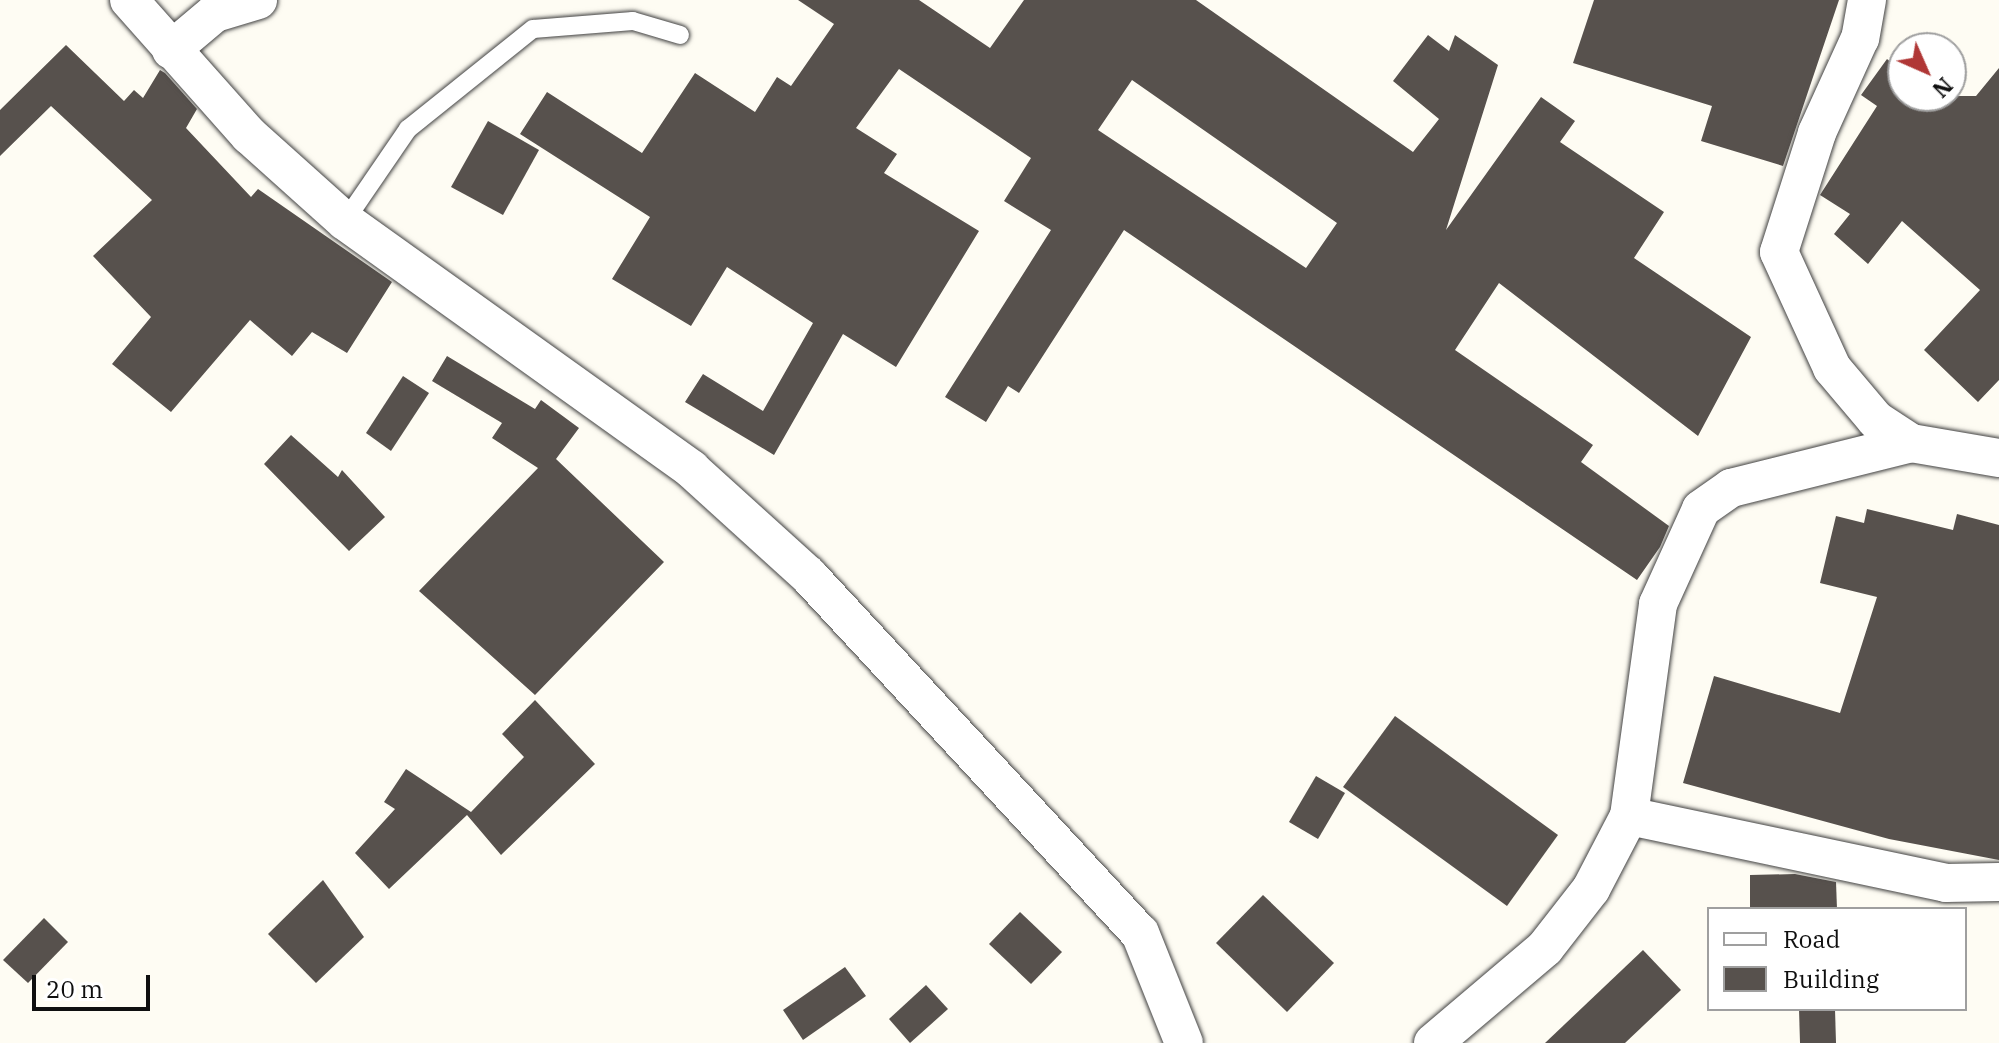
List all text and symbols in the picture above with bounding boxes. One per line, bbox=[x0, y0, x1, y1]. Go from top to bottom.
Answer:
north arrow bbox=[1887, 32, 1967, 112]
text: N bbox=[1927, 72, 1959, 104]
legend bbox=[1707, 907, 1967, 1011]
text: Road bbox=[1783, 923, 1840, 955]
scale bar bbox=[36, 959, 154, 1009]
text: Building bbox=[1783, 963, 1879, 995]
text: 20 m bbox=[46, 973, 103, 1005]

